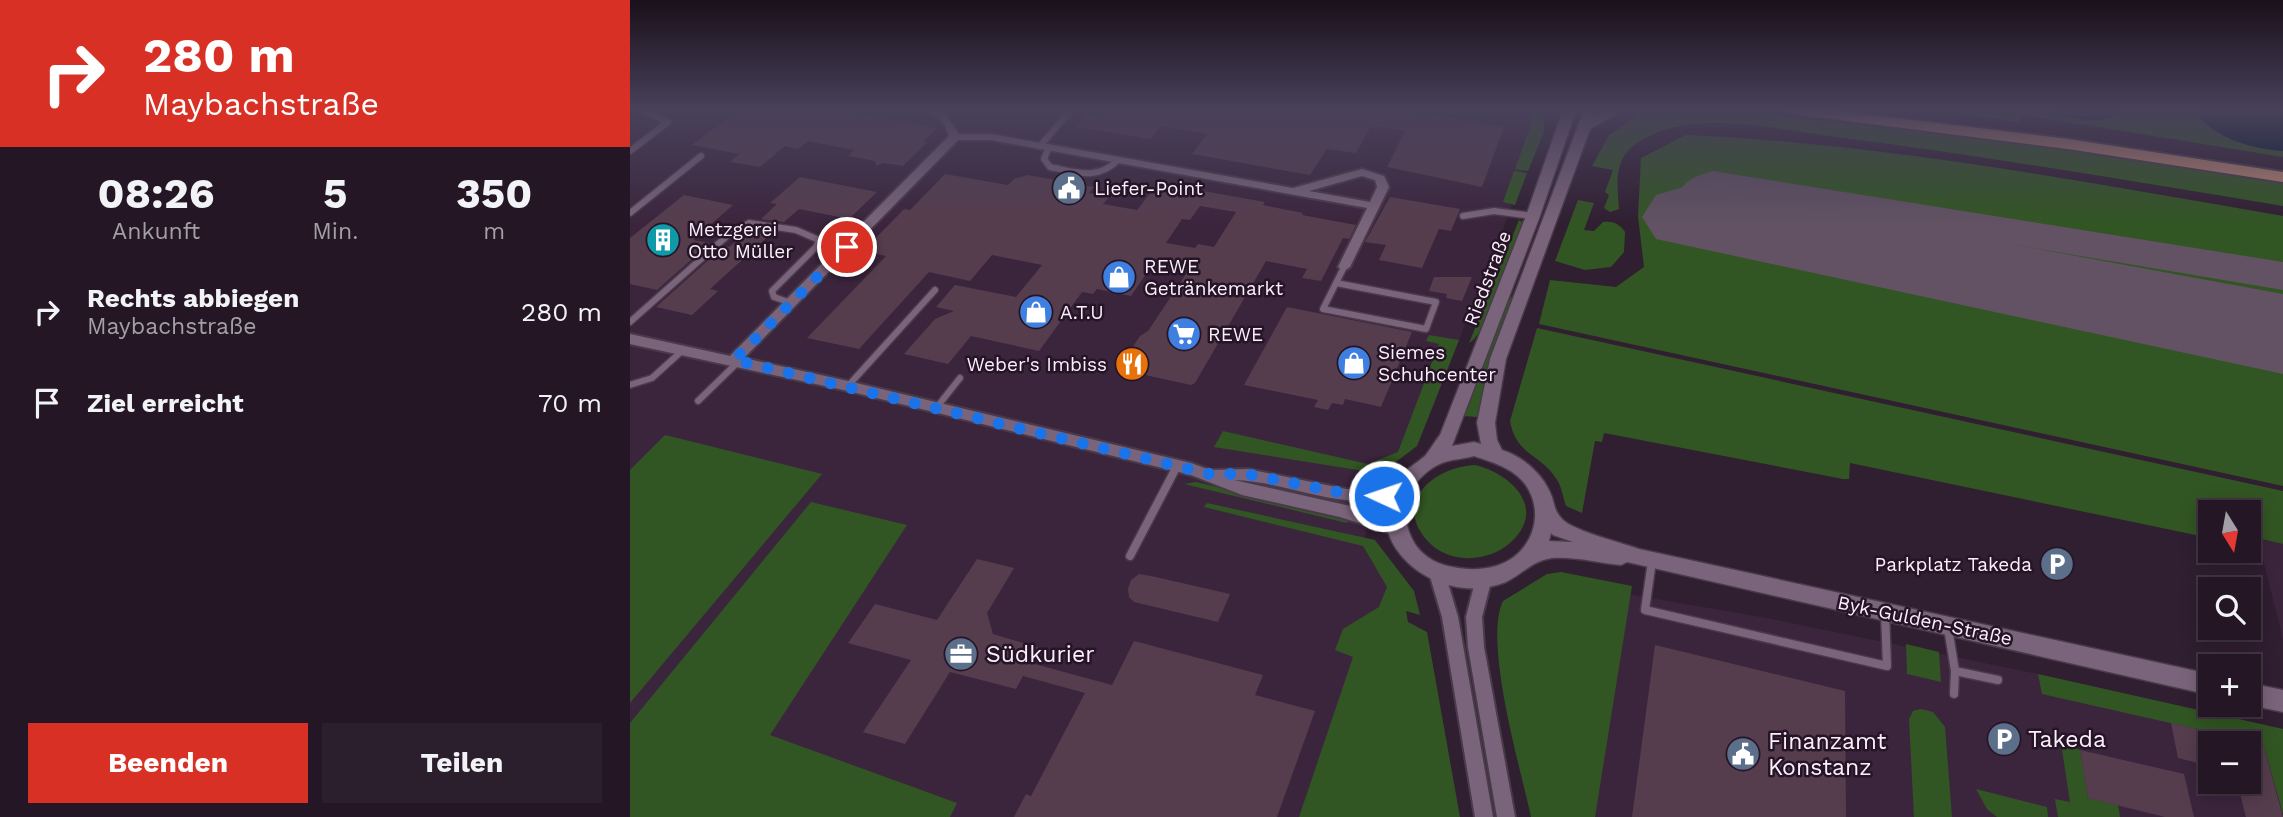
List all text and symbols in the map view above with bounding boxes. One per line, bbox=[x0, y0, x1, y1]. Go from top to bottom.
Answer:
text: 280 m bbox=[143, 26, 295, 84]
icon: right bbox=[28, 28, 119, 119]
text: Maybachstraße bbox=[143, 85, 379, 123]
text: 08:26 bbox=[98, 169, 215, 218]
text: 5 bbox=[323, 169, 348, 218]
text: 350 bbox=[456, 169, 532, 218]
public building icon: Liefer-Point bbox=[1050, 169, 1088, 207]
place label: Liefer-Point bbox=[1094, 177, 1203, 200]
pin bbox=[817, 217, 877, 277]
text: Ankunft bbox=[112, 218, 200, 245]
text: Min. bbox=[312, 218, 358, 245]
text: m bbox=[483, 218, 505, 245]
place label: Metzgerei Otto Müller bbox=[688, 218, 793, 263]
building icon: Metzgerei Otto Müller bbox=[644, 221, 682, 259]
icon: arrive bbox=[828, 228, 866, 266]
street label: Riedstraße bbox=[1459, 228, 1516, 329]
place label: REWE Getränkemarkt bbox=[1144, 255, 1283, 300]
shop icon: REWE Getränkemarkt bbox=[1100, 258, 1138, 296]
text: Rechts abbiegen bbox=[87, 283, 299, 313]
icon: right bbox=[28, 293, 66, 331]
shop icon: A.T.U bbox=[1017, 293, 1055, 331]
text: 280 m bbox=[521, 297, 602, 327]
place label: A.T.U bbox=[1060, 301, 1104, 324]
text: Maybachstraße bbox=[87, 313, 257, 340]
supermarket icon: REWE bbox=[1165, 315, 1203, 353]
place label: REWE bbox=[1208, 323, 1263, 346]
place label: Siemes Schuhcenter bbox=[1378, 341, 1496, 386]
shop icon: Siemes Schuhcenter bbox=[1335, 344, 1373, 382]
restaurant icon: Weber's Imbiss bbox=[1113, 345, 1151, 383]
place label: Weber's Imbiss bbox=[966, 353, 1107, 376]
icon: arrive bbox=[28, 384, 66, 422]
text: Ziel erreicht bbox=[87, 388, 244, 418]
text: 70 m bbox=[538, 388, 602, 418]
position arrow bbox=[1347, 459, 1421, 533]
north arrow bbox=[2198, 500, 2261, 564]
map controls bbox=[2198, 500, 2261, 794]
parking icon: Parkplatz Takeda bbox=[2038, 545, 2076, 583]
place label: Parkplatz Takeda bbox=[1875, 553, 2032, 576]
button: search bbox=[2198, 577, 2261, 640]
street label: Byk-Gulden-Straße bbox=[1836, 591, 2014, 650]
office icon: Südkurier bbox=[942, 635, 980, 673]
place label: Südkurier bbox=[986, 641, 1095, 668]
button: + bbox=[2198, 654, 2261, 717]
parking icon: Takeda bbox=[1985, 720, 2023, 758]
button: Beenden bbox=[28, 723, 308, 803]
button: Teilen bbox=[322, 723, 602, 803]
place label: Takeda bbox=[2028, 726, 2106, 753]
place label: Finanzamt Konstanz bbox=[1768, 728, 1887, 781]
button: − bbox=[2198, 731, 2261, 794]
public building icon: Finanzamt Konstanz bbox=[1724, 735, 1762, 773]

